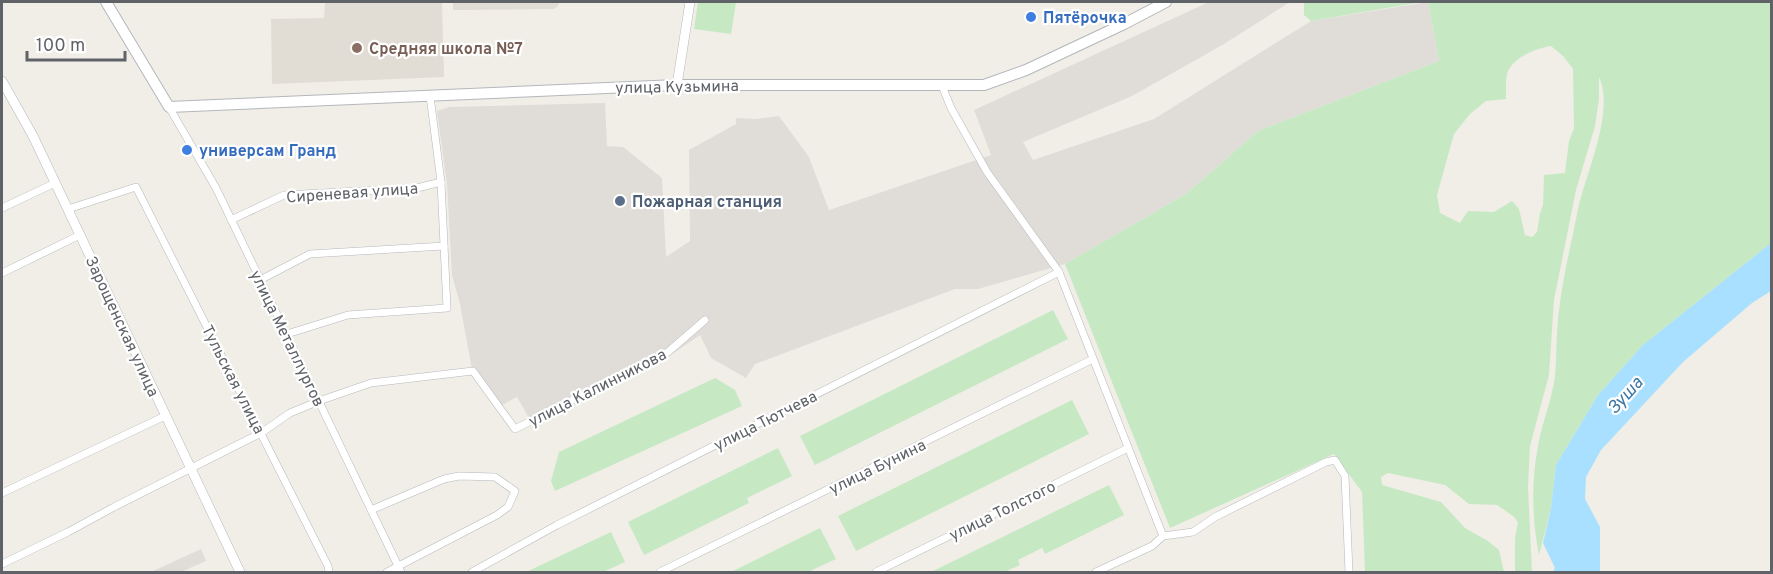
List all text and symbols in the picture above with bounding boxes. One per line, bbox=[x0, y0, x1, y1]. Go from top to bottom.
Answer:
place label: Пятёрочка bbox=[1043, 9, 1127, 29]
marker: Пятёрочка bbox=[1024, 10, 1038, 24]
scale bar bbox=[27, 24, 124, 62]
text: 100 m bbox=[36, 35, 85, 58]
place label: Средняя школа №7 bbox=[369, 40, 523, 60]
marker: Средняя школа №7 bbox=[350, 41, 364, 55]
street label: улица Кузьмина bbox=[615, 77, 739, 99]
place label: универсам Гранд bbox=[199, 142, 337, 162]
marker: универсам Гранд bbox=[180, 143, 194, 157]
street label: Сиреневая улица bbox=[286, 179, 419, 209]
place label: Пожарная станция bbox=[632, 193, 782, 213]
marker: Пожарная станция bbox=[613, 194, 627, 208]
street label: Зарощенская улица bbox=[80, 253, 163, 400]
street label: улица Металлургов bbox=[244, 267, 328, 411]
street label: Тульская улица bbox=[196, 322, 268, 438]
street label: улица Калинникова bbox=[526, 345, 670, 432]
water label: Зуша bbox=[1603, 372, 1649, 420]
street label: улица Тютчева bbox=[711, 387, 821, 456]
street label: улица Бунина bbox=[826, 436, 930, 500]
street label: улица Толстого bbox=[946, 477, 1060, 546]

